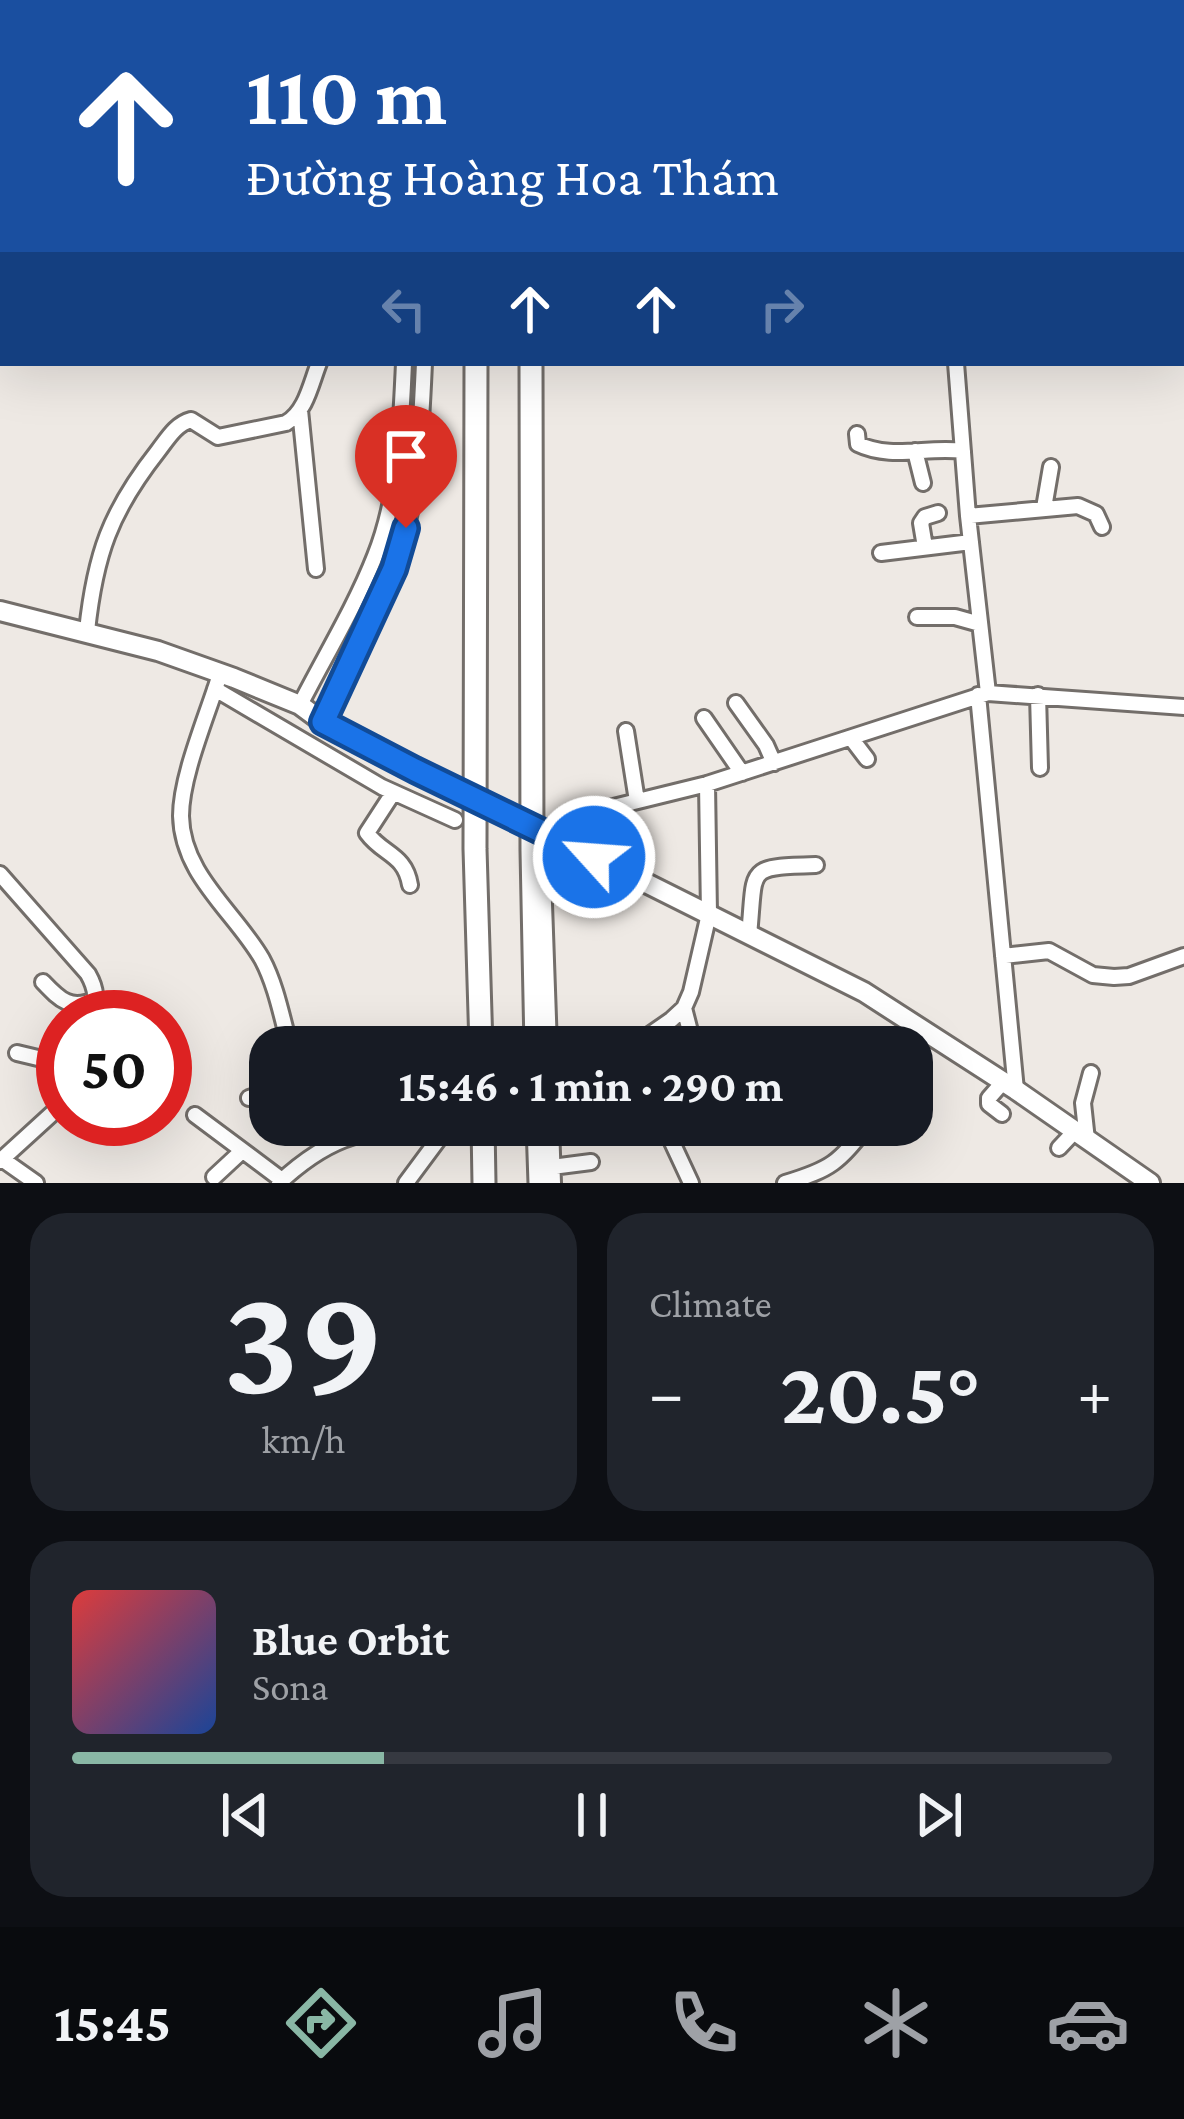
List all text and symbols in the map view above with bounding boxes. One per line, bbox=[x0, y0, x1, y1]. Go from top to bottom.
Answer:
icon: ahead bbox=[48, 48, 204, 204]
text: 110 m bbox=[246, 49, 447, 142]
text: Đường Hoàng Hoa Thám bbox=[246, 147, 779, 207]
icon: left bbox=[371, 276, 437, 342]
icon: ahead bbox=[497, 276, 563, 342]
icon: ahead bbox=[623, 276, 689, 342]
icon: right bbox=[749, 276, 815, 342]
pin bbox=[355, 405, 457, 528]
icon: arrive bbox=[373, 423, 439, 489]
position arrow bbox=[531, 794, 657, 920]
speed limit sign: 50 bbox=[36, 990, 192, 1146]
text: 15:46 · 1 min · 290 m bbox=[399, 1061, 783, 1111]
text: 39 bbox=[223, 1253, 384, 1427]
text: Climate bbox=[649, 1282, 772, 1325]
text: 20.5° bbox=[780, 1342, 981, 1442]
text: − bbox=[649, 1356, 684, 1429]
text: + bbox=[1077, 1356, 1112, 1429]
text: km/h bbox=[261, 1418, 346, 1461]
text: Blue Orbit bbox=[252, 1615, 449, 1665]
text: Sona bbox=[252, 1665, 329, 1708]
icon: previous bbox=[212, 1782, 278, 1848]
icon: pause bbox=[559, 1782, 625, 1848]
icon: next bbox=[906, 1782, 972, 1848]
icon: directions bbox=[279, 1981, 363, 2065]
icon: music bbox=[471, 1981, 555, 2065]
icon: phone bbox=[662, 1981, 746, 2065]
icon: climate bbox=[854, 1981, 938, 2065]
icon: car bbox=[1046, 1981, 1130, 2065]
text: 15:45 bbox=[54, 1993, 171, 2053]

